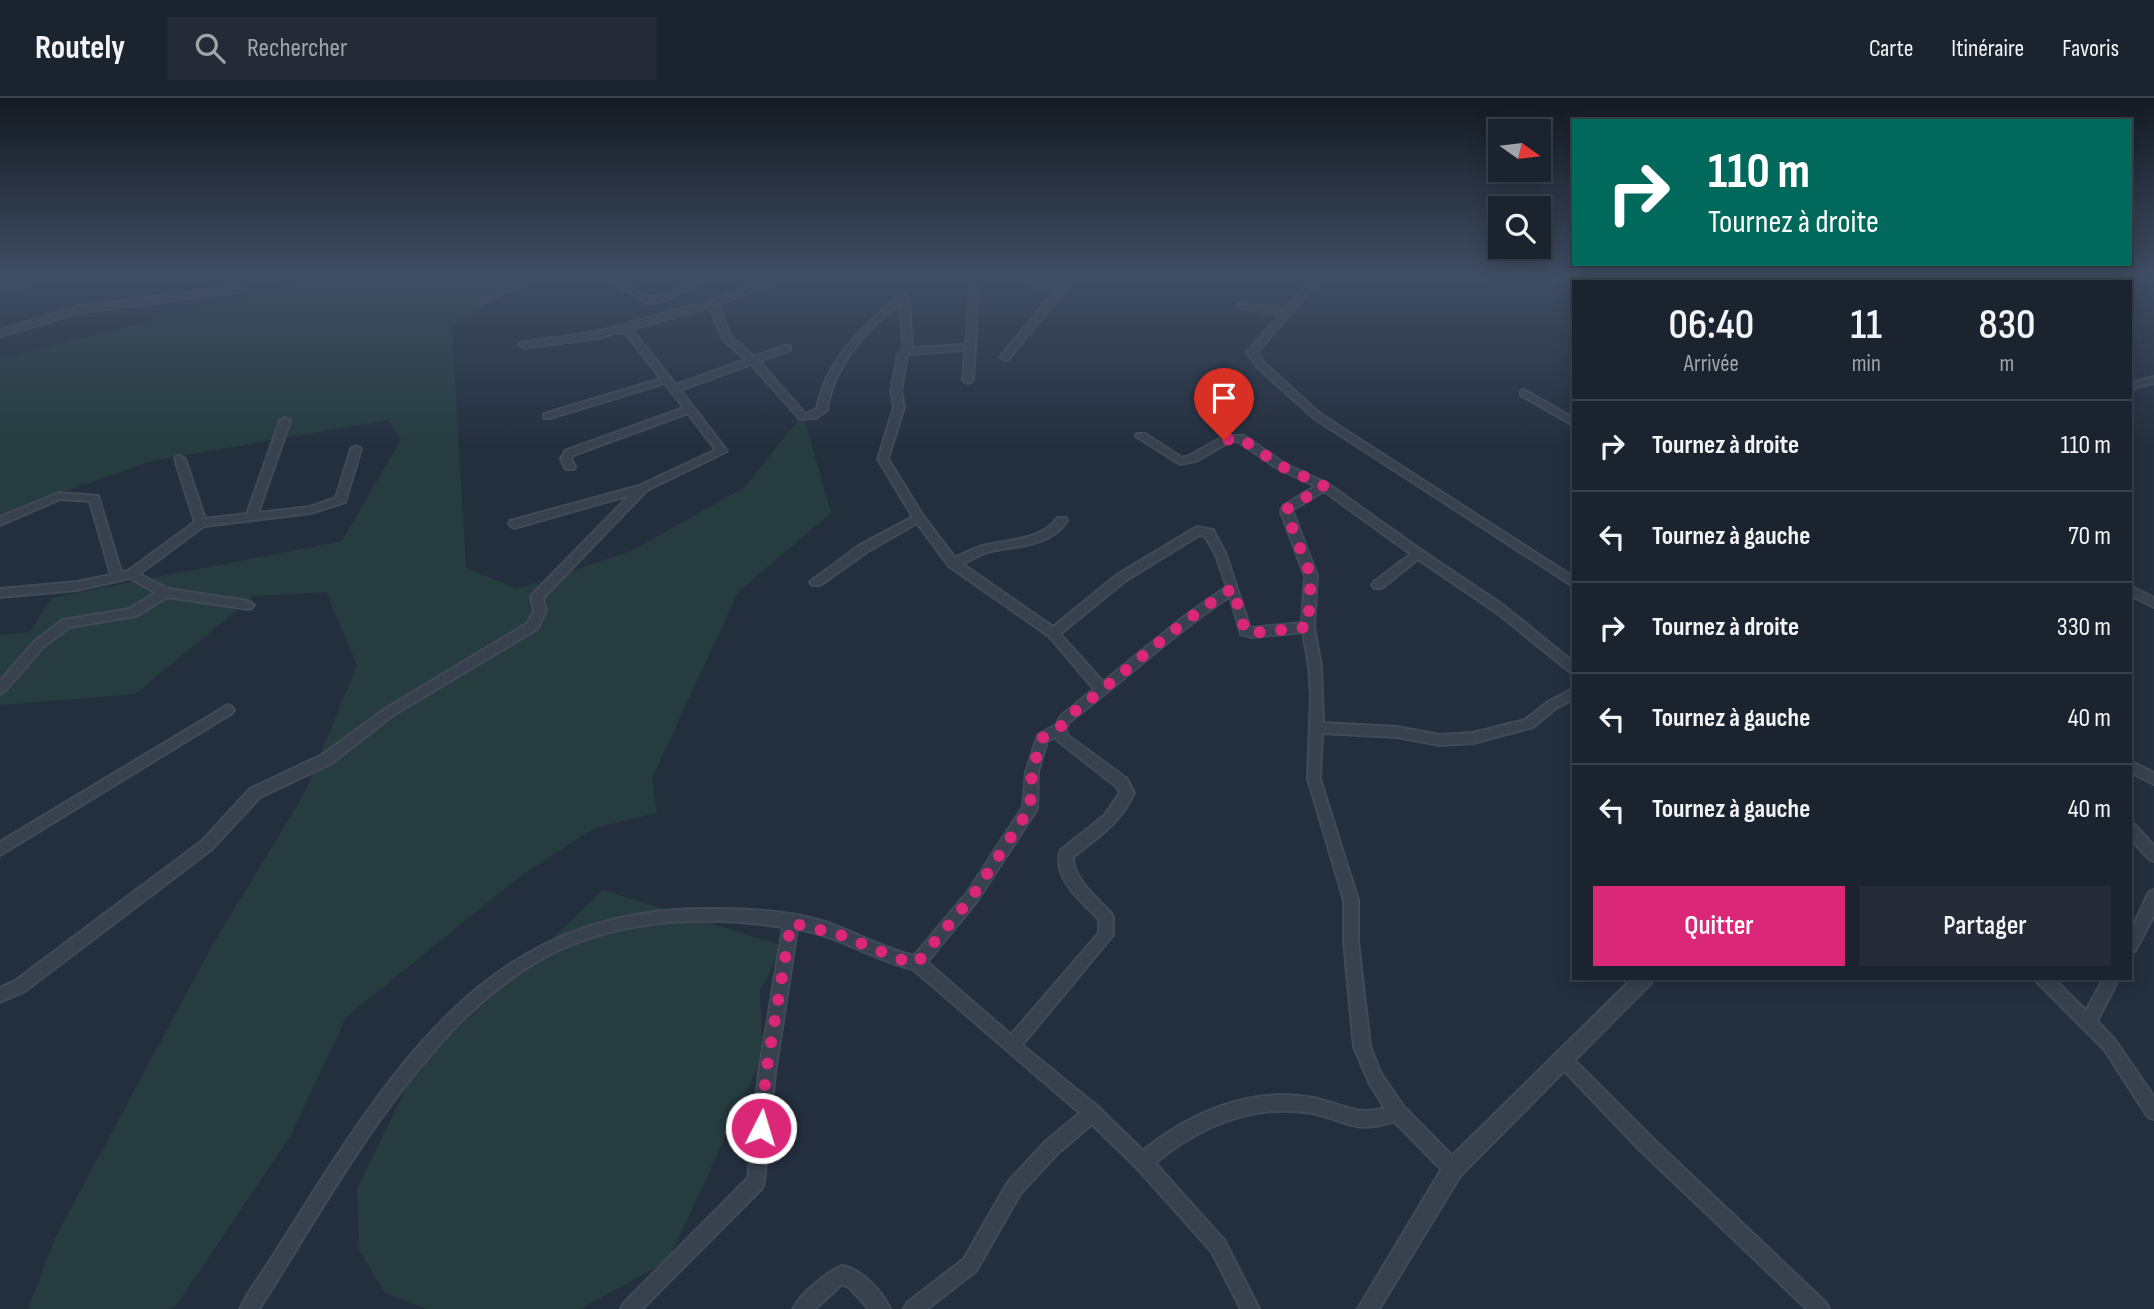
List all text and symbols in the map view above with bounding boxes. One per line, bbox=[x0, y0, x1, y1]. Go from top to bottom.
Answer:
search box bbox=[167, 17, 657, 80]
text: Routely bbox=[35, 28, 125, 68]
icon: search bbox=[191, 29, 229, 67]
text: Rechercher bbox=[247, 33, 348, 64]
text: Carte bbox=[1869, 34, 1913, 63]
text: Itinéraire bbox=[1951, 34, 2024, 63]
text: Favoris bbox=[2062, 34, 2119, 63]
north arrow bbox=[1488, 119, 1550, 182]
map controls bbox=[1488, 119, 1551, 259]
text: 110 m bbox=[1708, 143, 1810, 202]
icon: right bbox=[1593, 147, 1684, 238]
button: search bbox=[1488, 196, 1551, 259]
text: Tournez à droite bbox=[1708, 203, 1879, 242]
text: 06:40 bbox=[1668, 300, 1754, 351]
text: 11 bbox=[1851, 300, 1882, 351]
text: 830 bbox=[1978, 300, 2035, 351]
text: Arrivée bbox=[1684, 350, 1739, 378]
text: min bbox=[1852, 350, 1881, 378]
text: m bbox=[2000, 350, 2014, 378]
pin bbox=[1194, 368, 1254, 440]
icon: arrive bbox=[1205, 379, 1243, 417]
icon: right bbox=[1593, 427, 1631, 465]
text: Tournez à droite bbox=[1652, 430, 1799, 461]
text: 110 m bbox=[2060, 430, 2111, 461]
icon: left bbox=[1593, 518, 1631, 556]
text: Tournez à gauche bbox=[1652, 521, 1810, 552]
text: 70 m bbox=[2068, 521, 2111, 552]
icon: right bbox=[1593, 609, 1631, 647]
text: Tournez à droite bbox=[1652, 612, 1799, 643]
text: 330 m bbox=[2057, 612, 2111, 643]
icon: left bbox=[1593, 700, 1631, 738]
text: Tournez à gauche bbox=[1652, 703, 1810, 734]
text: 40 m bbox=[2068, 703, 2111, 734]
icon: left bbox=[1593, 791, 1631, 829]
text: Tournez à gauche bbox=[1652, 794, 1810, 825]
text: 40 m bbox=[2068, 794, 2111, 825]
button: Quitter bbox=[1593, 886, 1845, 966]
button: Partager bbox=[1859, 886, 2111, 966]
position arrow bbox=[724, 1091, 798, 1165]

